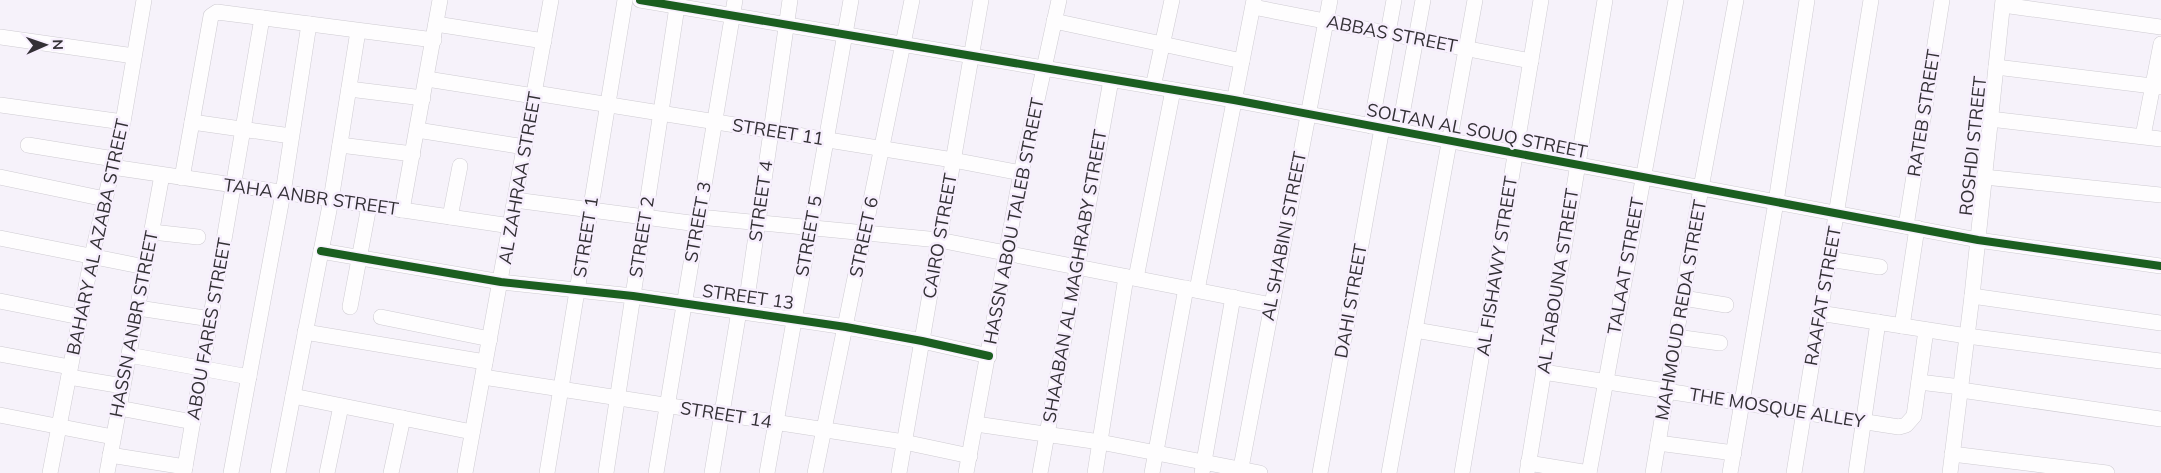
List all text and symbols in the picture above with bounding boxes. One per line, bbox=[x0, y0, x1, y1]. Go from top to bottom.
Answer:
street label: ABBAS STREET bbox=[1325, 10, 1460, 57]
north arrow bbox=[20, 20, 70, 70]
text: N bbox=[49, 39, 67, 50]
street label: RATEB STREET bbox=[1902, 47, 1945, 178]
street label: ROSHDI STREET bbox=[1954, 75, 1991, 217]
street label: AL ZAHRAA STREET bbox=[493, 90, 546, 266]
street label: HASSN ABOU TALEB STREET bbox=[978, 95, 1049, 346]
street label: SOLTAN AL SOUQ STREET bbox=[1365, 98, 1589, 163]
street label: STREET 11 bbox=[731, 113, 826, 150]
street label: BAHARY AL AZABA STREET bbox=[61, 117, 134, 357]
street label: SHAABAN AL MAGHRABY STREET bbox=[1037, 127, 1112, 424]
street label: AL SHABINI STREET bbox=[1256, 149, 1311, 322]
street label: STREET 4 bbox=[743, 159, 778, 243]
street label: CAIRO STREET bbox=[917, 171, 962, 300]
street label: TAHA ANBR STREET bbox=[222, 173, 400, 220]
street label: AL FISHAWY STREET bbox=[1471, 174, 1522, 357]
street label: STREET 3 bbox=[679, 180, 716, 264]
street label: AL TABOUNA STREET bbox=[1532, 187, 1584, 375]
street label: STREET 5 bbox=[790, 194, 827, 278]
street label: STREET 1 bbox=[568, 195, 603, 279]
street label: STREET 2 bbox=[624, 195, 659, 279]
street label: STREET 6 bbox=[844, 195, 883, 279]
street label: TALAAT STREET bbox=[1602, 195, 1649, 336]
street label: MAHMOUD REDA STREET bbox=[1650, 198, 1711, 422]
street label: RAAFAT STREET bbox=[1799, 224, 1846, 367]
street label: HASSN ANBR STREET bbox=[104, 229, 163, 419]
street label: ABOU FARES STREET bbox=[181, 236, 236, 422]
street label: DAHI STREET bbox=[1329, 242, 1372, 360]
street label: STREET 13 bbox=[701, 279, 795, 314]
street label: THE MOSQUE ALLEY bbox=[1688, 382, 1867, 433]
street label: STREET 14 bbox=[679, 396, 774, 433]

